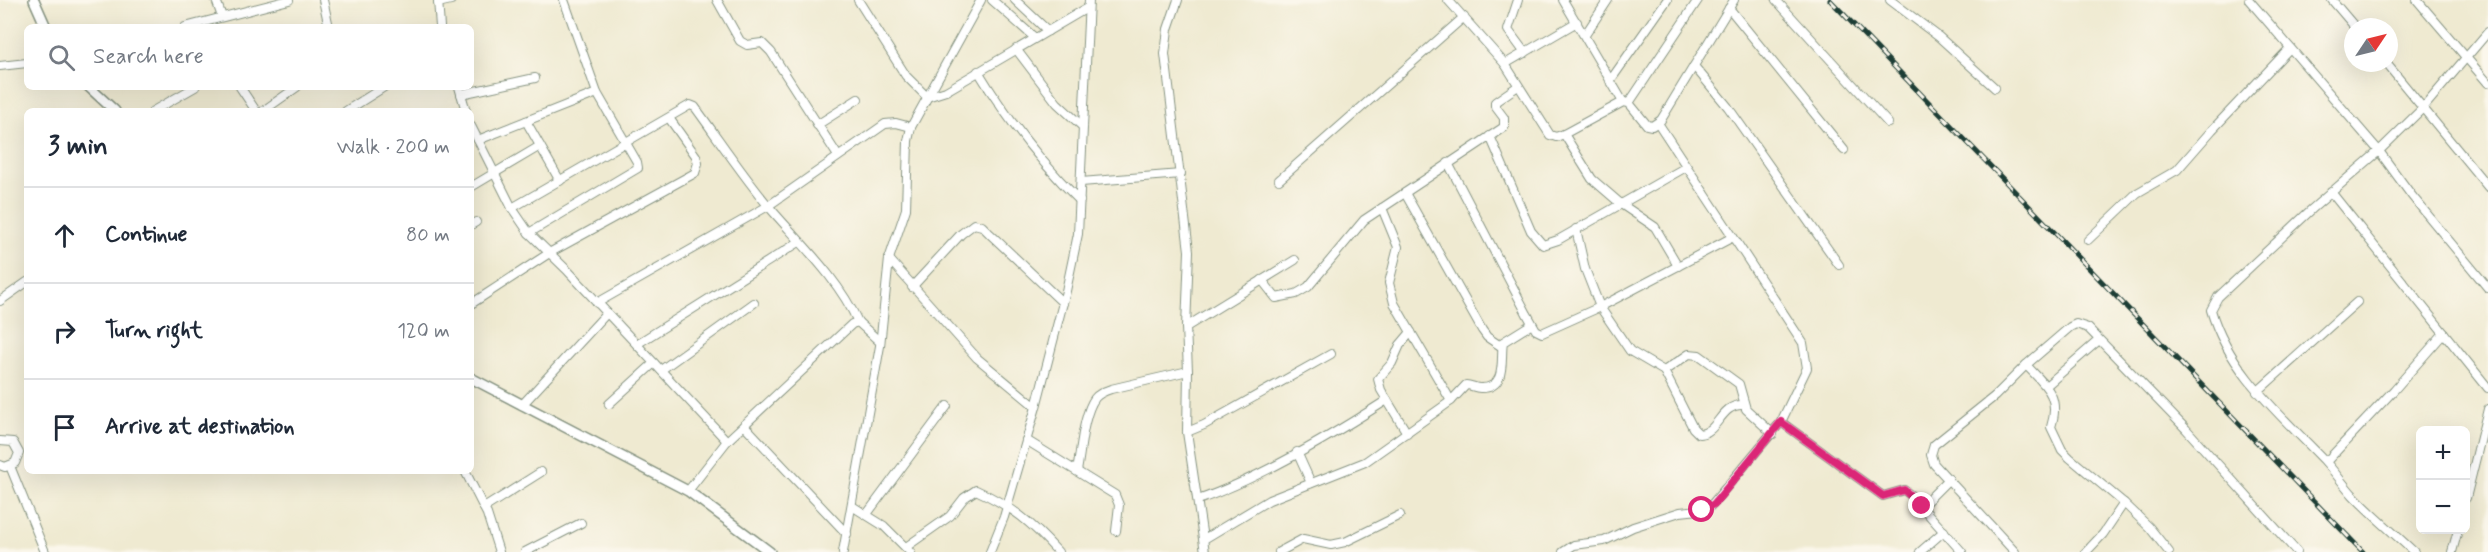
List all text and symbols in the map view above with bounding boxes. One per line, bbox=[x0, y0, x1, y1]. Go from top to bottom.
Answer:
north arrow bbox=[2344, 18, 2398, 72]
search box bbox=[24, 24, 474, 90]
icon: search bbox=[45, 41, 78, 74]
text: Search here bbox=[93, 43, 204, 71]
text: 3 min bbox=[48, 130, 108, 164]
text: Walk · 200 m bbox=[337, 134, 450, 161]
icon: ahead bbox=[48, 219, 81, 252]
text: Continue bbox=[105, 221, 187, 249]
text: 80 m bbox=[406, 222, 450, 249]
icon: right bbox=[48, 315, 81, 348]
text: Turn right bbox=[105, 317, 203, 345]
text: 120 m bbox=[397, 318, 450, 345]
icon: arrive bbox=[48, 411, 81, 444]
text: Arrive at destination bbox=[105, 413, 295, 441]
map controls bbox=[2416, 426, 2470, 534]
button: + bbox=[2416, 426, 2470, 480]
button: − bbox=[2416, 480, 2470, 534]
route end bbox=[1908, 492, 1934, 518]
route start bbox=[1688, 496, 1714, 522]

